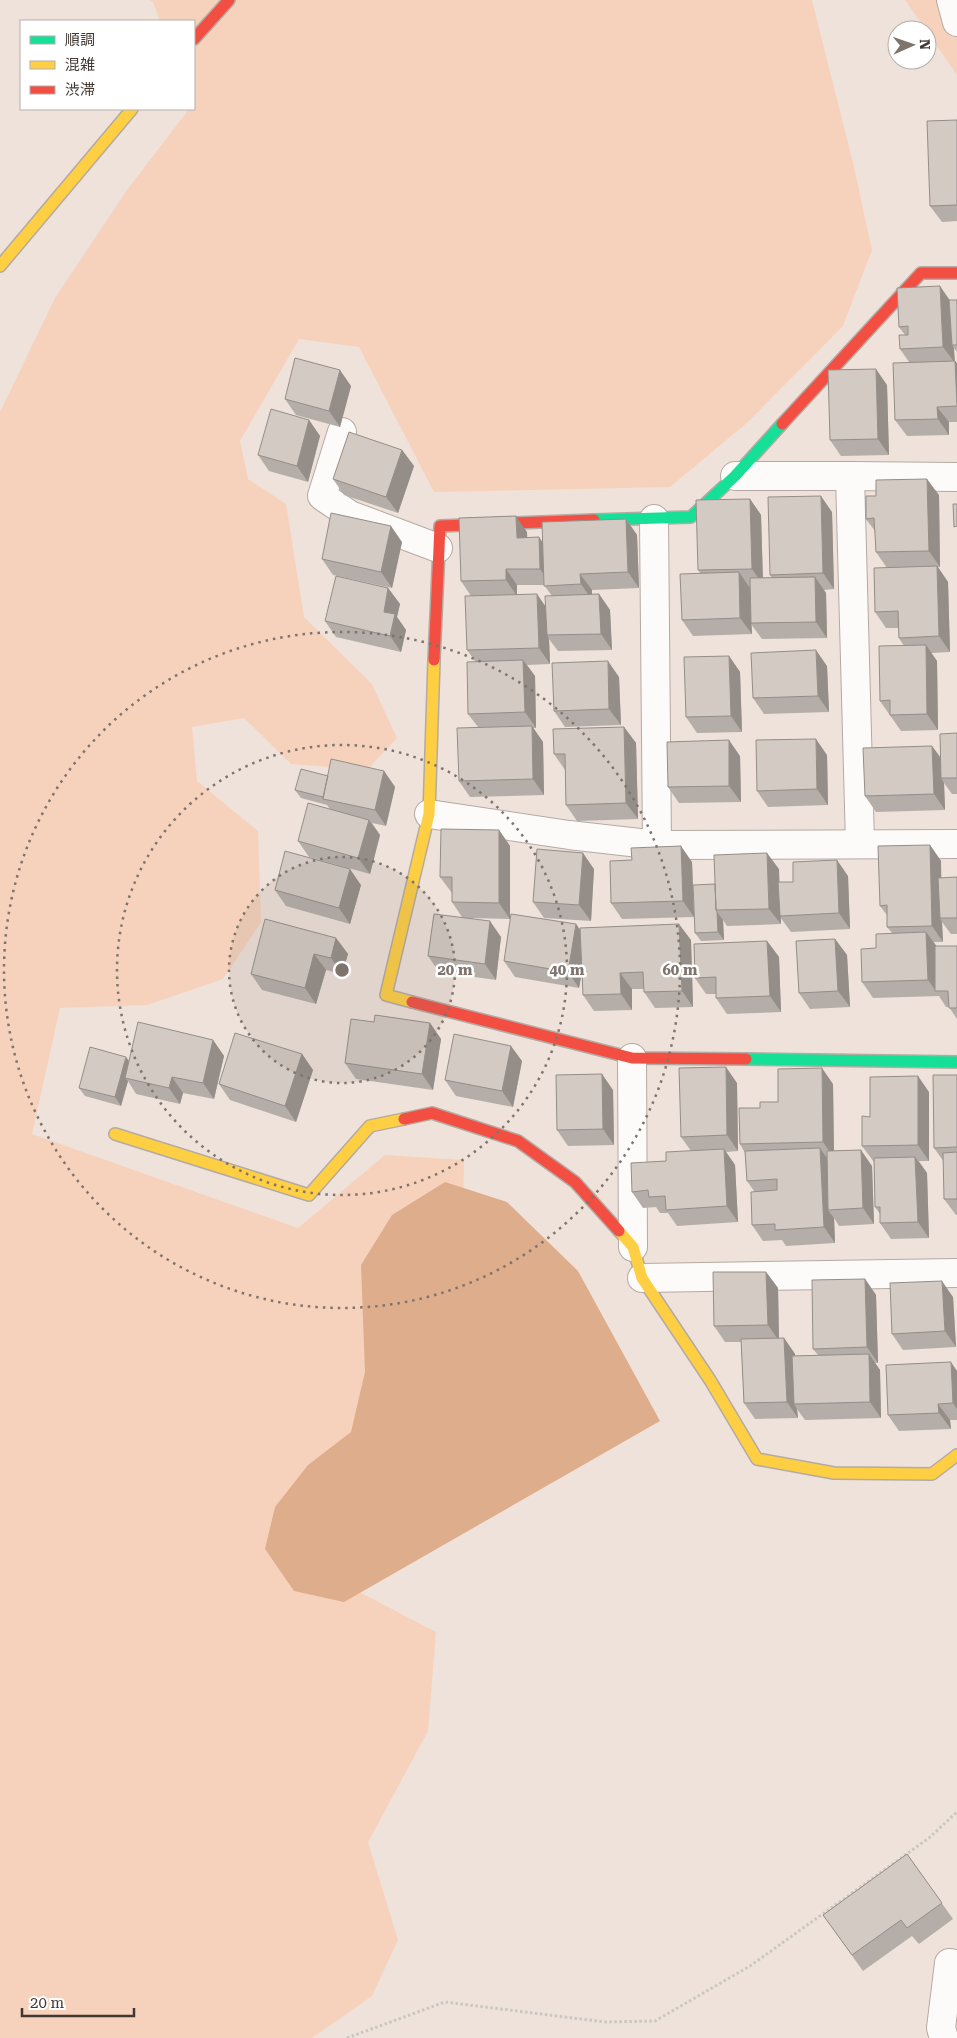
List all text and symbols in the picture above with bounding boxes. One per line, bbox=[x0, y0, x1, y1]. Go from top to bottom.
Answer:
legend bbox=[20, 20, 195, 110]
north arrow bbox=[887, 20, 937, 70]
text: 順調 bbox=[65, 31, 95, 49]
text: N bbox=[917, 39, 933, 50]
text: 混雑 bbox=[65, 56, 95, 74]
text: 渋滞 bbox=[65, 81, 95, 99]
centre of rings bbox=[333, 961, 351, 979]
text: 20 m bbox=[437, 961, 473, 979]
text: 40 m bbox=[549, 961, 585, 979]
text: 60 m bbox=[662, 961, 698, 979]
scale bar bbox=[22, 1986, 135, 2018]
text: 20 m bbox=[30, 1994, 65, 2012]

